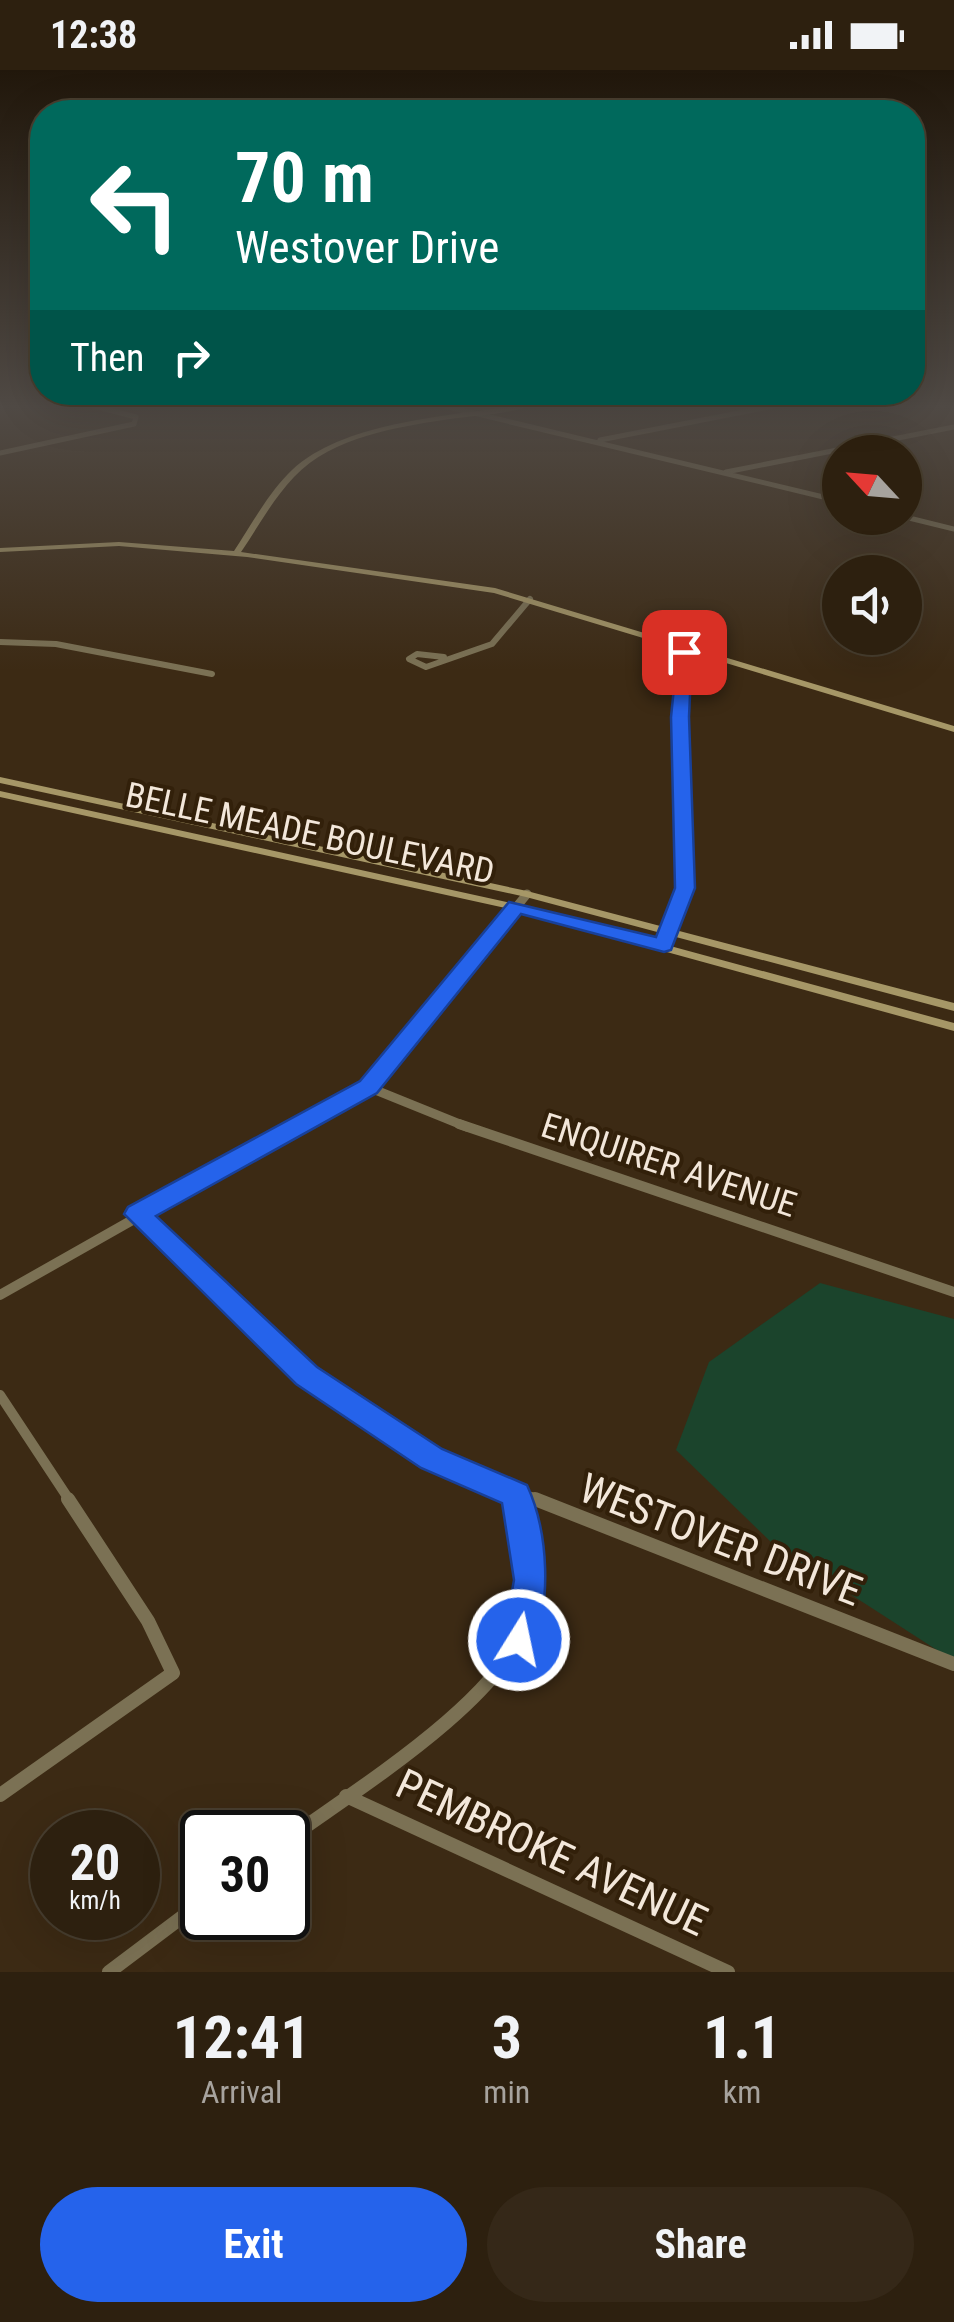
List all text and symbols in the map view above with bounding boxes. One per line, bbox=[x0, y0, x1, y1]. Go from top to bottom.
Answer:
text: 12:38 bbox=[50, 13, 137, 57]
text: 70 m bbox=[235, 137, 374, 219]
icon: left bbox=[70, 140, 200, 270]
text: Westover Drive bbox=[235, 221, 499, 274]
icon: right bbox=[164, 330, 219, 385]
text: Then bbox=[70, 336, 144, 380]
north arrow bbox=[822, 435, 922, 535]
map controls bbox=[822, 435, 922, 655]
button: sound bbox=[822, 555, 922, 655]
pin bbox=[642, 610, 727, 695]
icon: arrive bbox=[657, 625, 712, 680]
street label: BELLE MEADE BOULEVARD bbox=[122, 774, 498, 893]
street label: ENQUIRER AVENUE bbox=[536, 1105, 801, 1226]
street label: WESTOVER DRIVE bbox=[573, 1463, 869, 1616]
position arrow bbox=[467, 1588, 571, 1692]
street label: PEMBROKE AVENUE bbox=[389, 1759, 715, 1946]
speed limit sign: 30 bbox=[180, 1810, 310, 1940]
text: 20 bbox=[70, 1834, 120, 1892]
text: km/h bbox=[69, 1886, 121, 1915]
text: 12:41 bbox=[173, 2002, 311, 2073]
text: 3 bbox=[492, 2002, 522, 2073]
text: 1.1 bbox=[703, 2002, 781, 2073]
text: Arrival bbox=[201, 2073, 282, 2111]
text: min bbox=[483, 2073, 530, 2111]
text: km bbox=[723, 2073, 761, 2111]
button: Exit bbox=[40, 2187, 467, 2302]
button: Share bbox=[487, 2187, 914, 2302]

